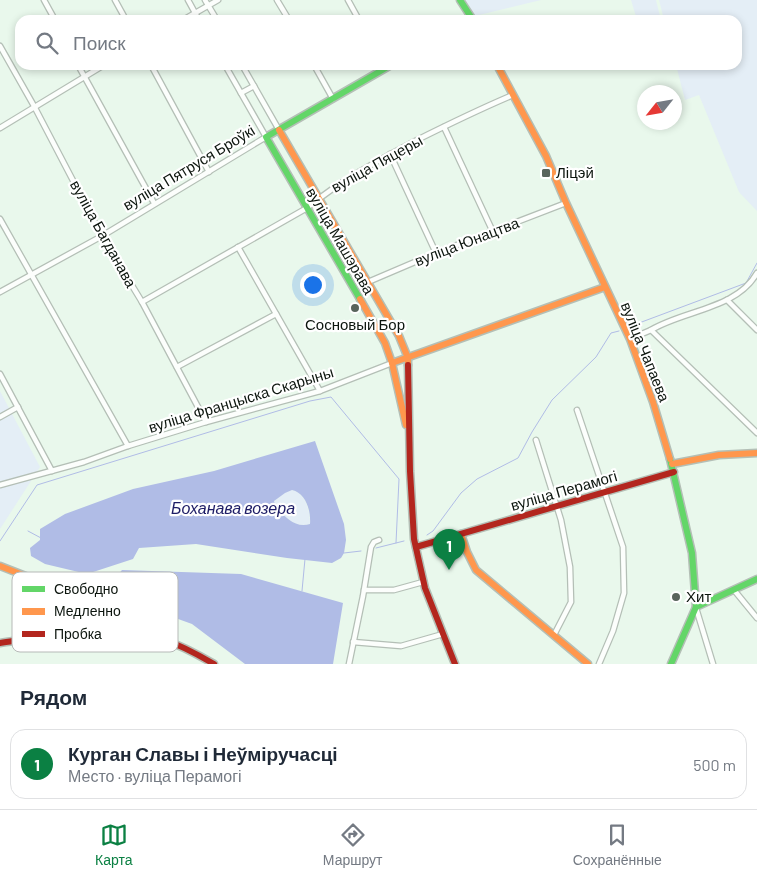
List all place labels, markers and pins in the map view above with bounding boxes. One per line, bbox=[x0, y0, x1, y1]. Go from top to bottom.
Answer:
place label: Ліцэй bbox=[556, 163, 594, 181]
marker: Ліцэй bbox=[540, 167, 552, 179]
marker: Сосновый Бор bbox=[349, 302, 361, 314]
place label: Сосновый Бор bbox=[305, 315, 405, 333]
pin: 1 bbox=[433, 529, 465, 570]
place label: Хит bbox=[686, 587, 711, 605]
marker: Хит bbox=[670, 591, 682, 603]

